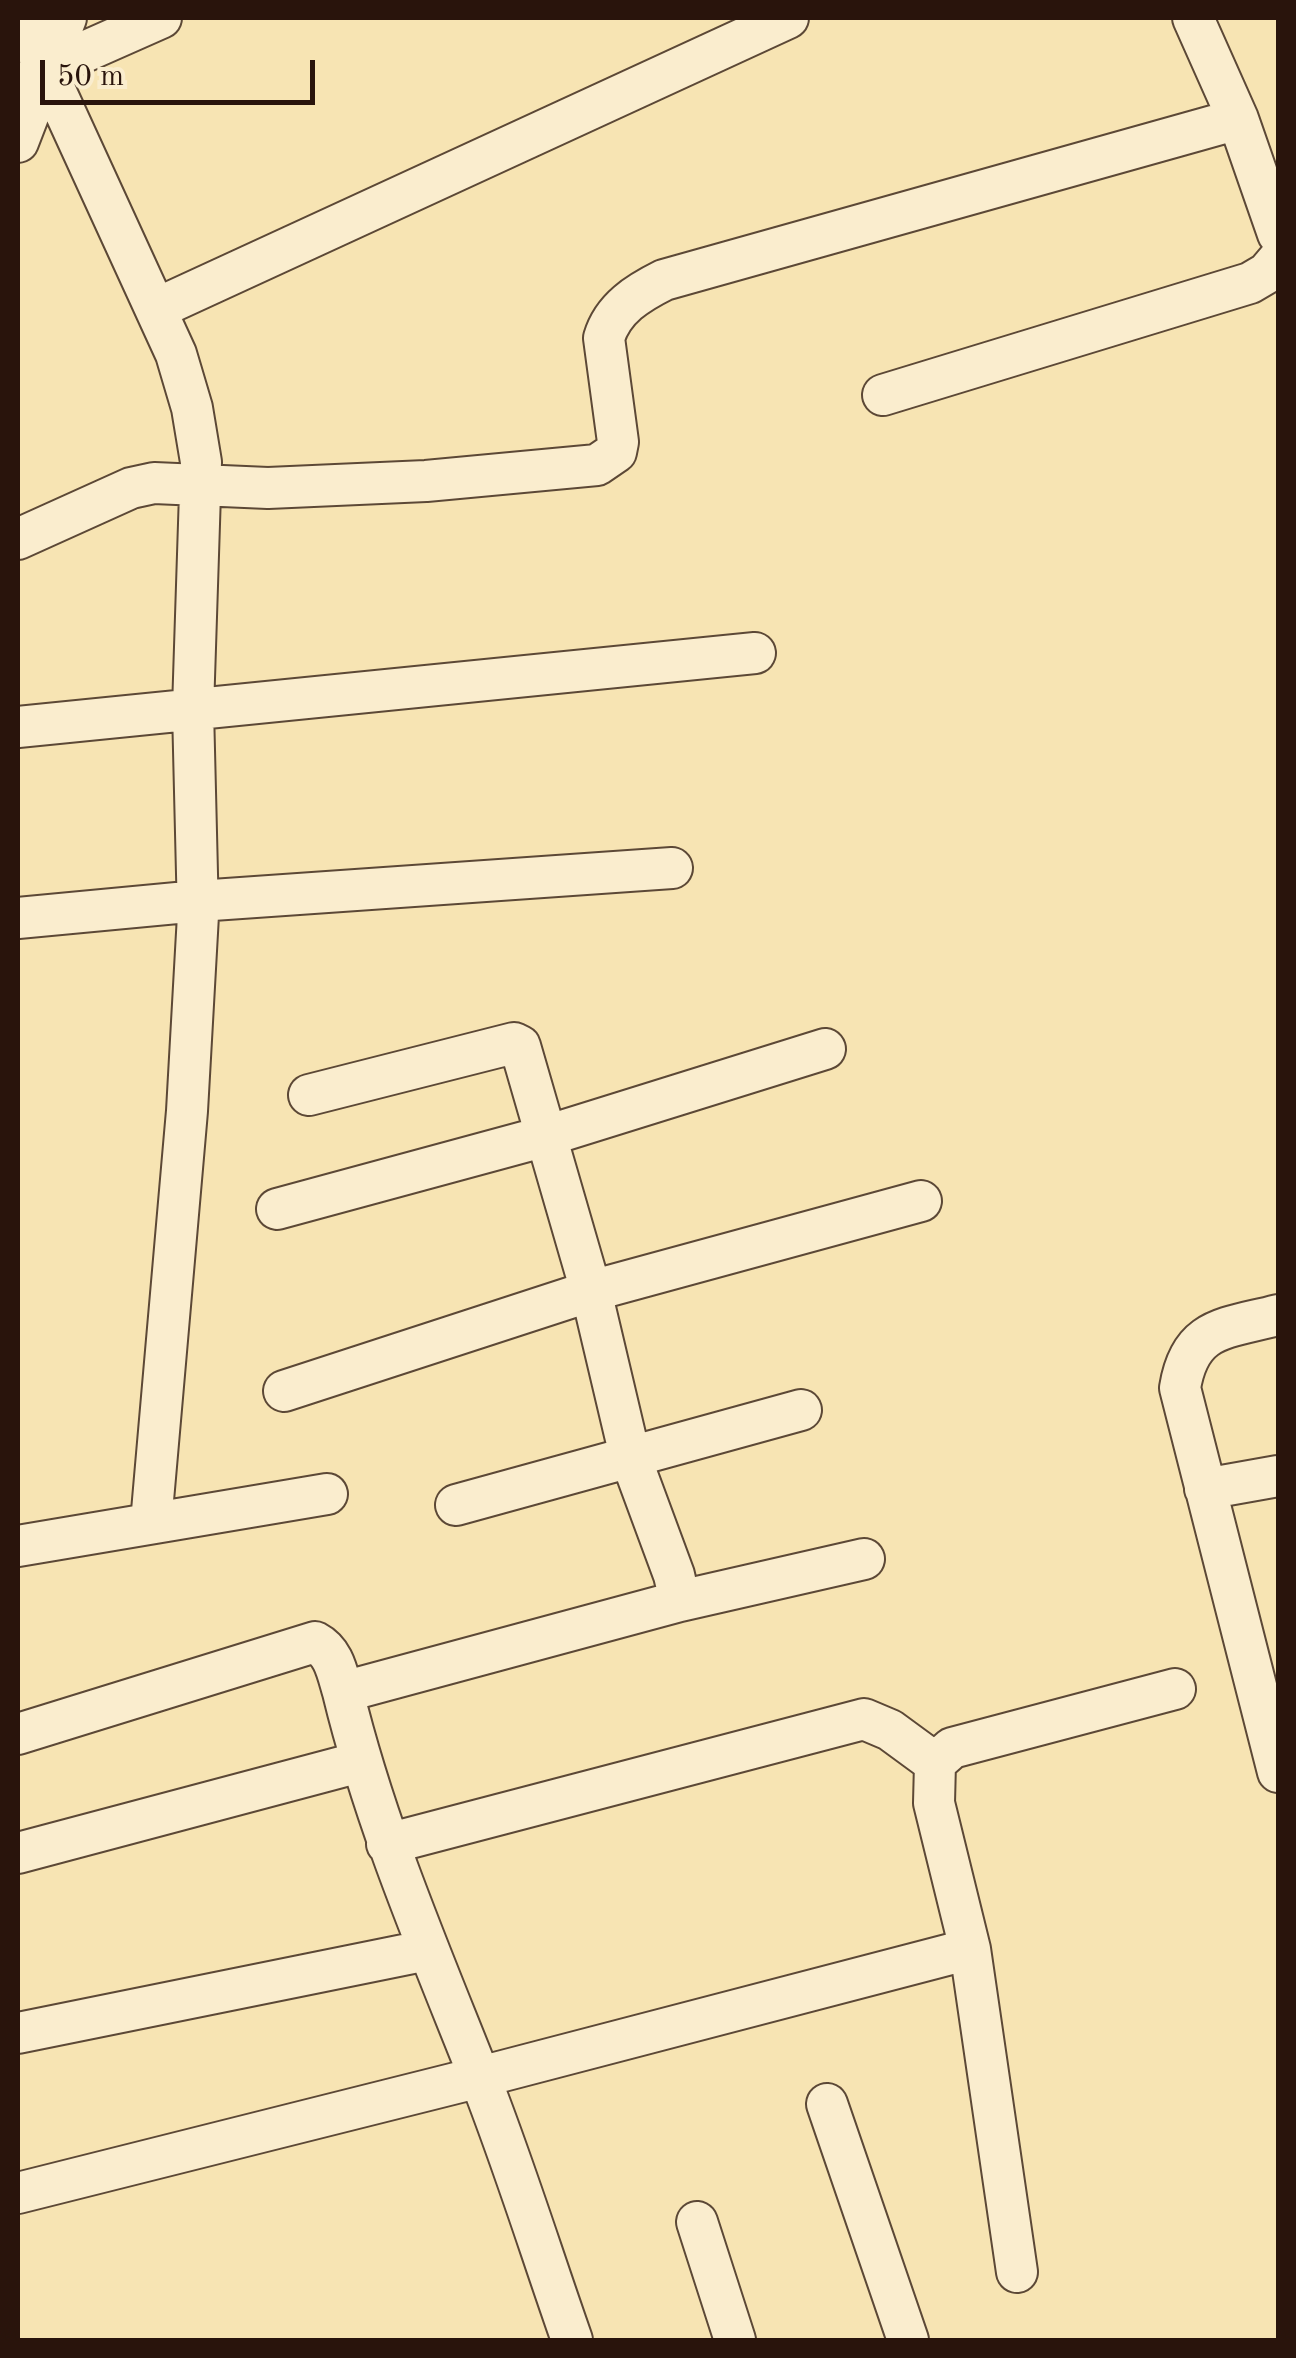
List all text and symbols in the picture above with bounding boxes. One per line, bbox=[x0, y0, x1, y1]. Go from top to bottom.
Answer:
scale bar bbox=[45, 40, 320, 102]
text: 50 m bbox=[57, 62, 124, 92]

